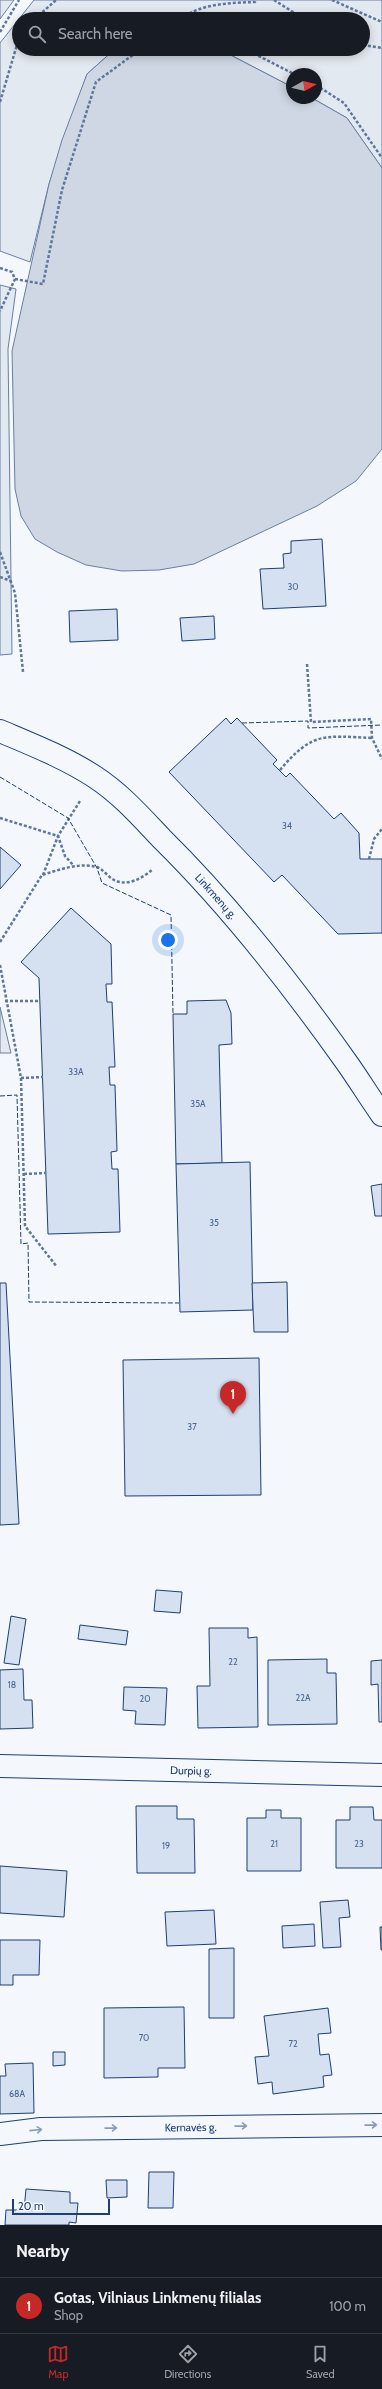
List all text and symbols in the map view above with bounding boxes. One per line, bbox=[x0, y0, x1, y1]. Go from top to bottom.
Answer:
search box bbox=[12, 12, 370, 56]
icon: search bbox=[26, 23, 48, 45]
text: Search here bbox=[58, 25, 133, 43]
north arrow bbox=[286, 68, 322, 104]
house number: 30 bbox=[287, 581, 299, 592]
house number: 34 bbox=[282, 820, 292, 831]
street label: Linkmenų g. bbox=[192, 871, 240, 922]
your location bbox=[158, 930, 178, 950]
house number: 33A bbox=[68, 1066, 84, 1077]
house number: 35A bbox=[190, 1098, 206, 1109]
house number: 35 bbox=[209, 1217, 219, 1228]
pin: 1 bbox=[220, 1381, 246, 1414]
house number: 37 bbox=[187, 1421, 197, 1432]
house number: 22 bbox=[228, 1656, 238, 1667]
house number: 18 bbox=[8, 1679, 16, 1690]
house number: 22A bbox=[296, 1692, 311, 1703]
house number: 20 bbox=[140, 1693, 151, 1704]
street label: Durpių g. bbox=[170, 1763, 212, 1778]
house number: 21 bbox=[270, 1838, 278, 1849]
house number: 23 bbox=[354, 1838, 364, 1849]
house number: 19 bbox=[162, 1840, 170, 1851]
house number: 70 bbox=[139, 2032, 149, 2043]
house number: 72 bbox=[288, 2038, 298, 2049]
house number: 68A bbox=[9, 2088, 26, 2099]
street label: Kernavės g. bbox=[165, 2120, 217, 2135]
one-way arrow bbox=[364, 2121, 377, 2129]
one-way arrow bbox=[234, 2122, 247, 2130]
one-way arrow bbox=[104, 2124, 117, 2132]
one-way arrow bbox=[29, 2126, 42, 2133]
scale bar bbox=[12, 2197, 110, 2216]
text: 20 m bbox=[18, 2199, 44, 2213]
text: Nearby bbox=[16, 2241, 69, 2261]
text: Gotas, Vilniaus Linkmenų filialas bbox=[54, 2289, 261, 2307]
text: 1 bbox=[27, 2298, 31, 2314]
text: 100 m bbox=[329, 2298, 366, 2314]
text: Shop bbox=[54, 2307, 83, 2323]
tab: Map bbox=[47, 2343, 69, 2381]
tab: Directions bbox=[164, 2343, 211, 2381]
tab: Saved bbox=[306, 2343, 335, 2381]

